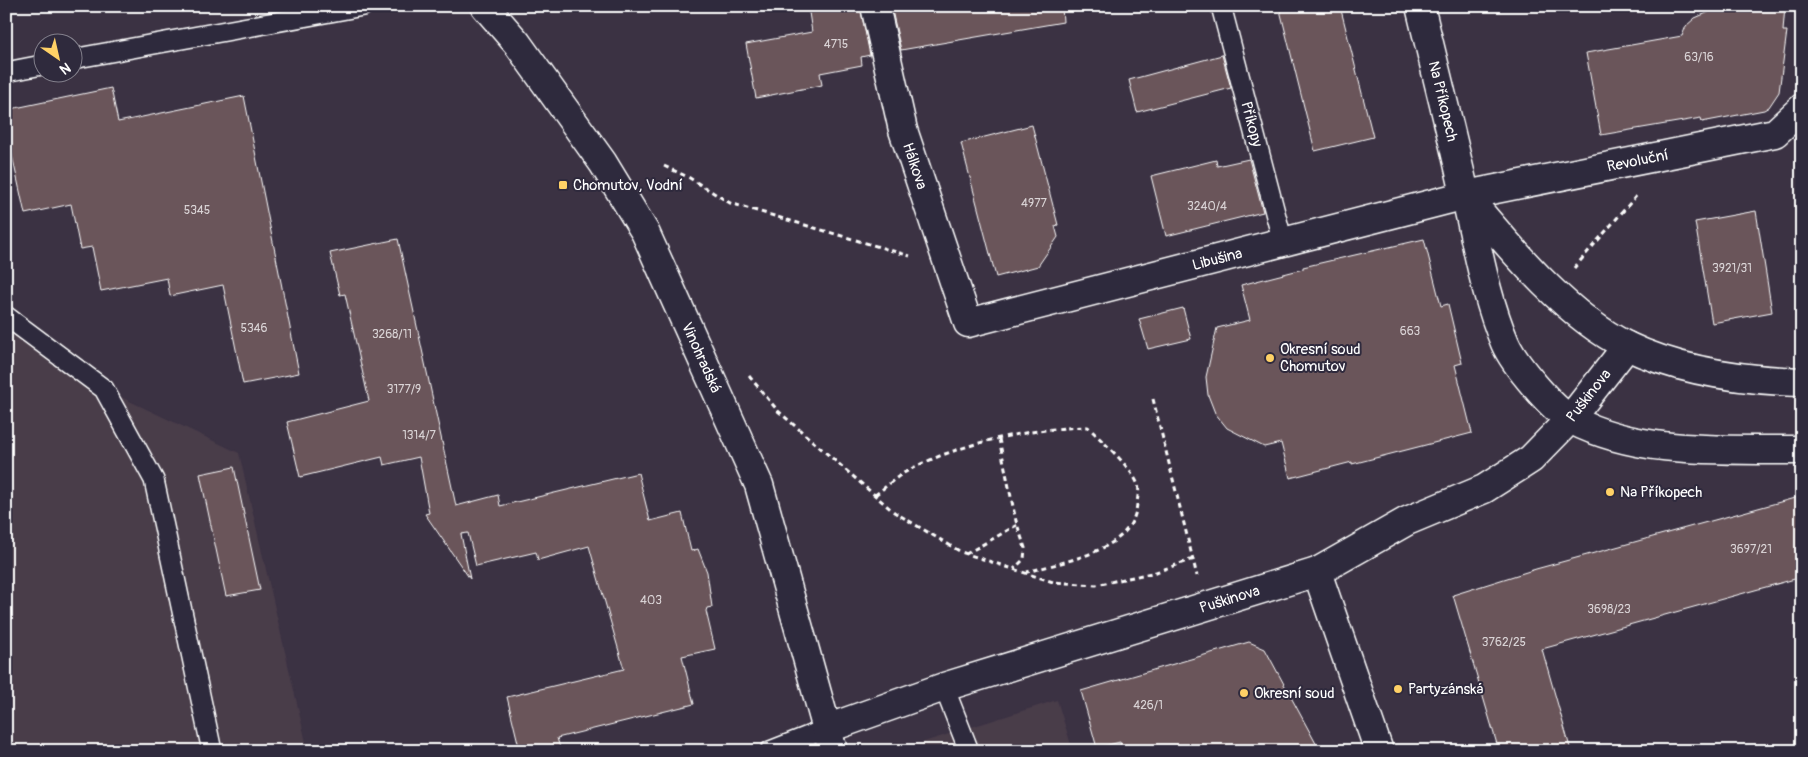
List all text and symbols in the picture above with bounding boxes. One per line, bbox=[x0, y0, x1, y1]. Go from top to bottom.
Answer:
north arrow bbox=[32, 32, 82, 82]
house number: 4715 bbox=[824, 37, 848, 52]
house number: 63/16 bbox=[1684, 50, 1714, 65]
text: N bbox=[56, 59, 74, 78]
street label: Na Příkopech bbox=[1424, 59, 1462, 144]
street label: Příkopy bbox=[1236, 99, 1267, 150]
street label: Hálkova bbox=[898, 140, 931, 192]
street label: Revoluční bbox=[1605, 146, 1670, 177]
place label: Chomutov, Vodní bbox=[573, 176, 683, 195]
marker: Chomutov, Vodní bbox=[557, 179, 569, 191]
house number: 4977 bbox=[1021, 196, 1048, 211]
house number: 3240/4 bbox=[1187, 199, 1227, 214]
house number: 5345 bbox=[184, 203, 210, 218]
street label: Libušina bbox=[1190, 244, 1244, 275]
house number: 3921/31 bbox=[1712, 261, 1752, 276]
street label: Vinohradská bbox=[677, 320, 725, 396]
house number: 5346 bbox=[240, 321, 268, 336]
house number: 663 bbox=[1400, 324, 1421, 339]
house number: 3268/11 bbox=[372, 327, 412, 342]
place label: Okresní soud Chomutov bbox=[1280, 340, 1361, 376]
marker: Okresní soud Chomutov bbox=[1264, 352, 1276, 364]
street label: Puškinova bbox=[1562, 365, 1615, 426]
house number: 3177/9 bbox=[387, 382, 421, 397]
house number: 1314/7 bbox=[402, 428, 436, 443]
place label: Na Příkopech bbox=[1620, 483, 1702, 502]
marker: Na Příkopech bbox=[1604, 486, 1616, 498]
house number: 3697/21 bbox=[1730, 542, 1772, 557]
street label: Puškinova bbox=[1197, 581, 1262, 618]
house number: 403 bbox=[640, 593, 662, 608]
house number: 3698/23 bbox=[1587, 602, 1631, 617]
house number: 3762/25 bbox=[1482, 635, 1526, 650]
place label: Partyzánská bbox=[1408, 680, 1483, 699]
marker: Partyzánská bbox=[1392, 683, 1404, 695]
place label: Okresní soud bbox=[1254, 684, 1335, 703]
marker: Okresní soud bbox=[1238, 687, 1250, 699]
house number: 426/1 bbox=[1133, 698, 1163, 713]

